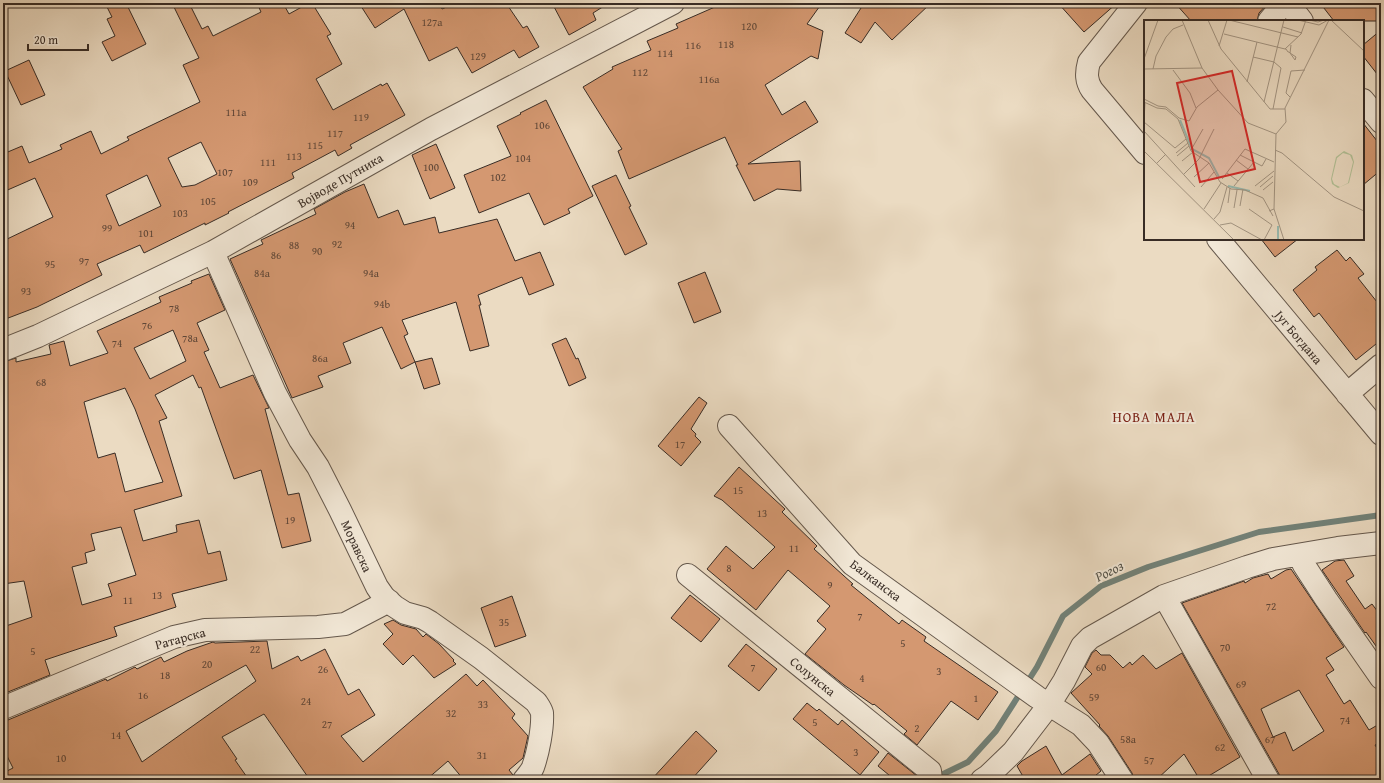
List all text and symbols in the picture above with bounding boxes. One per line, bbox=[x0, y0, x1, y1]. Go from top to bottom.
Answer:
house number: 127a bbox=[421, 14, 443, 30]
house number: 120 bbox=[741, 18, 757, 34]
inset map bbox=[1144, 20, 1364, 240]
scale bar bbox=[28, 26, 88, 52]
text: 20 m bbox=[34, 31, 58, 48]
house number: 118 bbox=[718, 36, 734, 52]
house number: 116 bbox=[685, 37, 701, 53]
house number: 114 bbox=[657, 45, 673, 61]
house number: 129 bbox=[470, 48, 486, 64]
house number: 112 bbox=[632, 64, 648, 80]
house number: 116a bbox=[698, 71, 720, 87]
house number: 111a bbox=[225, 104, 247, 120]
house number: 119 bbox=[353, 109, 369, 125]
house number: 106 bbox=[534, 117, 550, 133]
house number: 117 bbox=[327, 125, 343, 141]
house number: 115 bbox=[307, 137, 323, 153]
house number: 113 bbox=[286, 148, 302, 164]
street label: Војводе Путника bbox=[294, 148, 387, 213]
house number: 104 bbox=[515, 150, 531, 166]
house number: 111 bbox=[260, 154, 276, 170]
house number: 100 bbox=[423, 159, 439, 175]
house number: 107 bbox=[217, 164, 233, 180]
house number: 102 bbox=[490, 169, 506, 185]
house number: 109 bbox=[242, 174, 258, 190]
house number: 105 bbox=[200, 193, 216, 209]
house number: 103 bbox=[172, 205, 188, 221]
house number: 94 bbox=[345, 217, 355, 233]
house number: 99 bbox=[102, 220, 112, 236]
house number: 101 bbox=[138, 225, 154, 241]
house number: 92 bbox=[332, 236, 342, 252]
house number: 88 bbox=[289, 237, 299, 253]
house number: 90 bbox=[312, 243, 322, 259]
house number: 86 bbox=[271, 247, 281, 263]
house number: 97 bbox=[79, 253, 89, 269]
house number: 95 bbox=[45, 256, 55, 272]
house number: 84a bbox=[254, 265, 271, 281]
house number: 94a bbox=[363, 265, 380, 281]
house number: 93 bbox=[21, 283, 31, 299]
house number: 94b bbox=[374, 296, 390, 312]
house number: 78 bbox=[169, 300, 179, 316]
street label: Југ Богдана bbox=[1269, 305, 1327, 369]
house number: 76 bbox=[142, 317, 152, 333]
house number: 78a bbox=[182, 330, 199, 346]
house number: 74 bbox=[112, 335, 122, 351]
house number: 86a bbox=[312, 350, 329, 366]
house number: 68 bbox=[36, 374, 46, 390]
district label: НОВА МАЛА bbox=[1112, 407, 1196, 427]
house number: 17 bbox=[675, 436, 685, 452]
house number: 15 bbox=[733, 482, 743, 498]
house number: 13 bbox=[757, 505, 767, 521]
house number: 19 bbox=[285, 512, 295, 528]
street label: Моравска bbox=[336, 517, 377, 576]
house number: 11 bbox=[789, 540, 799, 556]
street label: Балканска bbox=[846, 555, 906, 607]
water label: Рогоз bbox=[1091, 556, 1127, 587]
house number: 8 bbox=[726, 560, 732, 576]
house number: 9 bbox=[827, 577, 833, 593]
house number: 13 bbox=[152, 587, 162, 603]
house number: 11 bbox=[123, 592, 133, 608]
house number: 72 bbox=[1266, 598, 1276, 614]
house number: 7 bbox=[857, 608, 863, 624]
house number: 35 bbox=[499, 614, 509, 630]
street label: Ратарска bbox=[153, 622, 208, 654]
house number: 5 bbox=[900, 635, 906, 651]
house number: 70 bbox=[1220, 639, 1230, 655]
house number: 22 bbox=[250, 641, 260, 657]
house number: 5 bbox=[30, 643, 36, 659]
street label: Солунска bbox=[786, 652, 840, 701]
house number: 20 bbox=[202, 656, 212, 672]
house number: 7 bbox=[750, 659, 756, 675]
house number: 60 bbox=[1096, 659, 1106, 675]
house number: 26 bbox=[318, 661, 328, 677]
house number: 3 bbox=[936, 663, 942, 679]
house number: 18 bbox=[160, 667, 170, 683]
house number: 4 bbox=[859, 670, 865, 686]
house number: 69 bbox=[1236, 676, 1246, 692]
house number: 16 bbox=[138, 687, 148, 703]
house number: 59 bbox=[1089, 689, 1099, 705]
house number: 1 bbox=[973, 690, 979, 706]
house number: 24 bbox=[301, 693, 311, 709]
house number: 33 bbox=[478, 696, 488, 712]
house number: 32 bbox=[446, 705, 456, 721]
house number: 74 bbox=[1340, 712, 1350, 728]
house number: 5 bbox=[812, 714, 818, 730]
house number: 27 bbox=[322, 716, 332, 732]
house number: 2 bbox=[914, 720, 920, 736]
house number: 14 bbox=[111, 727, 121, 743]
house number: 58a bbox=[1120, 731, 1137, 747]
house number: 67 bbox=[1265, 731, 1275, 747]
house number: 62 bbox=[1215, 739, 1225, 755]
house number: 3 bbox=[853, 744, 859, 760]
house number: 31 bbox=[477, 747, 487, 763]
house number: 10 bbox=[56, 750, 66, 766]
house number: 57 bbox=[1144, 752, 1154, 768]

